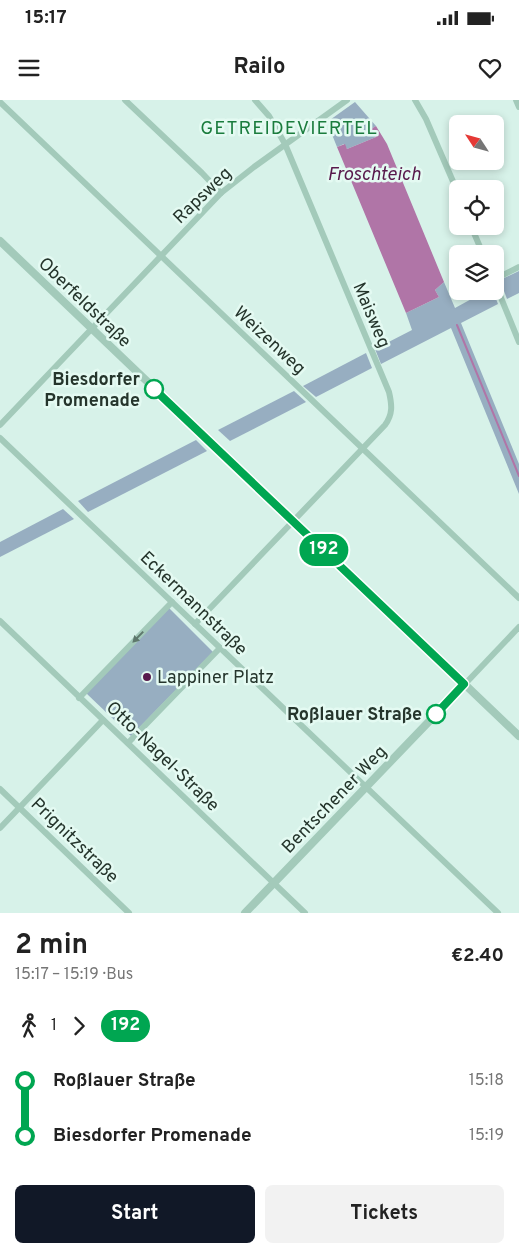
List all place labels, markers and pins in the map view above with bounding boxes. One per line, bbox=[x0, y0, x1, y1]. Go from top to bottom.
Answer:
place label: Biesdorfer Promenade bbox=[44, 369, 141, 413]
marker: Biesdorfer Promenade bbox=[144, 379, 164, 399]
place label: Lappiner Platz bbox=[157, 667, 274, 690]
marker: Lappiner Platz bbox=[141, 671, 153, 683]
place label: Roßlauer Straße bbox=[287, 704, 422, 727]
marker: Roßlauer Straße bbox=[426, 704, 446, 724]

